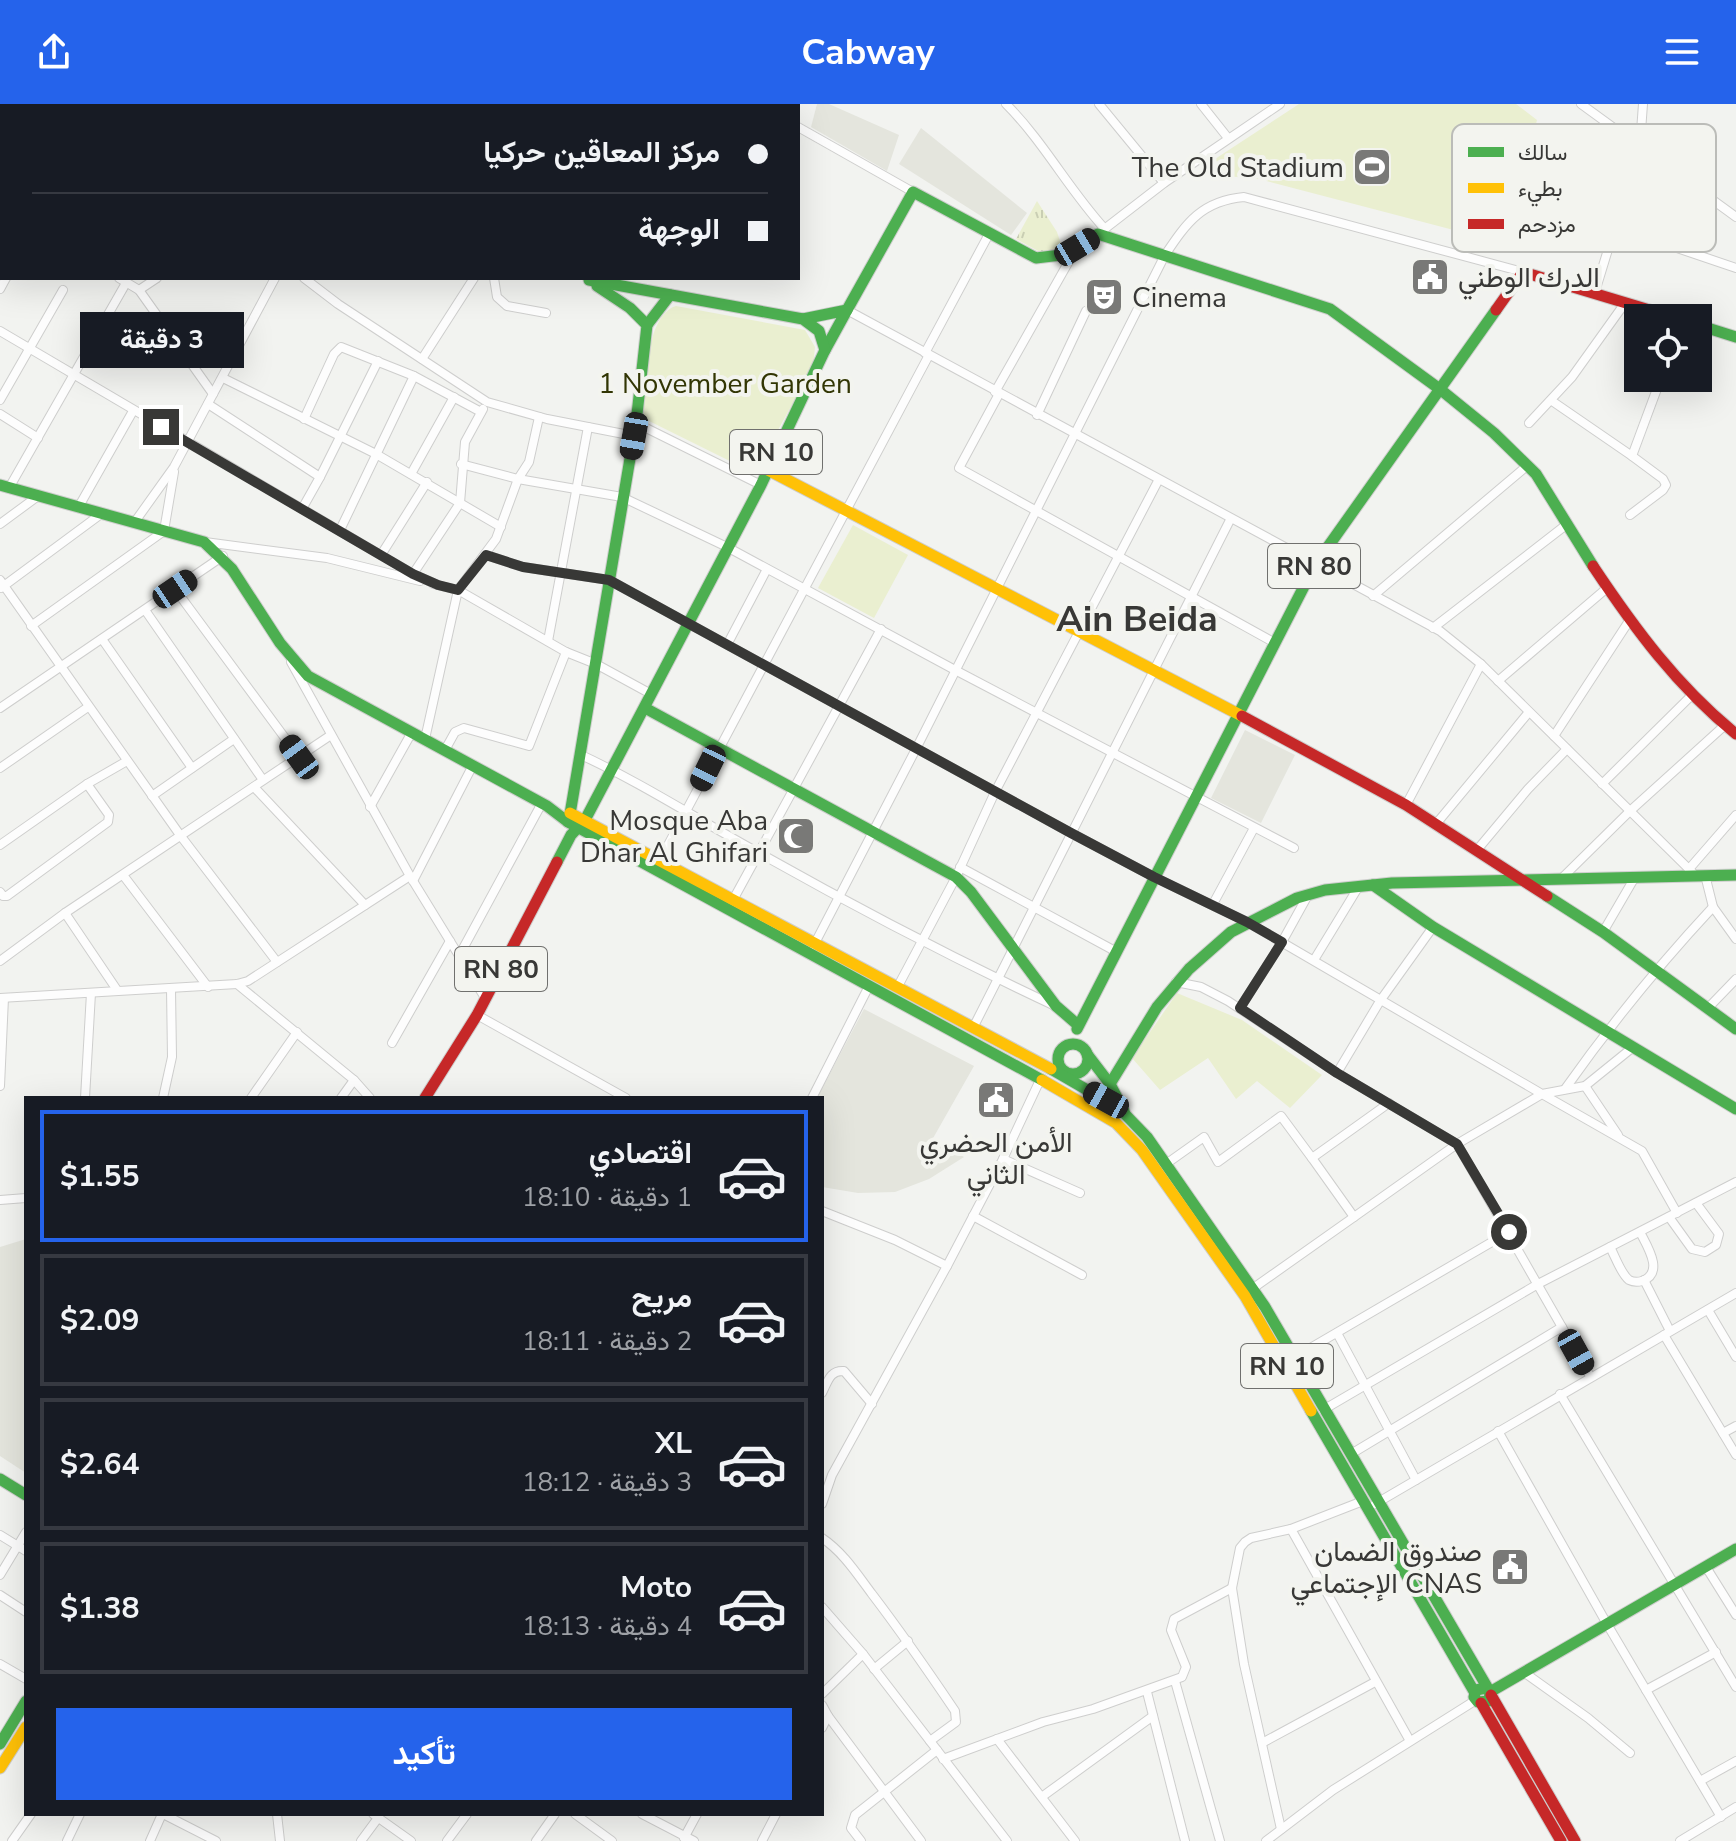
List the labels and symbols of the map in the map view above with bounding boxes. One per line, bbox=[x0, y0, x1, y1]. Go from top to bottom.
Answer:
legend bbox=[1452, 124, 1716, 252]
text: سالك bbox=[1518, 138, 1567, 168]
sports icon: The Old Stadium bbox=[1351, 146, 1393, 188]
place label: The Old Stadium bbox=[1132, 149, 1344, 187]
text: بطيء bbox=[1518, 174, 1563, 207]
text: مزدحم bbox=[1518, 210, 1576, 240]
car bbox=[1050, 224, 1104, 270]
public building icon: الدرك الوطني bbox=[1409, 256, 1451, 298]
place label: الدرك الوطني bbox=[1458, 259, 1600, 300]
theatre icon: Cinema bbox=[1083, 276, 1125, 318]
place label: Cinema bbox=[1132, 279, 1227, 317]
callout: 3 دقيقة bbox=[79, 311, 243, 367]
park label: 1 November Garden bbox=[598, 365, 852, 403]
route end bbox=[143, 409, 179, 445]
car bbox=[618, 410, 650, 462]
road number: RN 10 bbox=[730, 430, 822, 474]
road number: RN 80 bbox=[1268, 544, 1360, 588]
car bbox=[148, 566, 202, 612]
district label: Ain Beida bbox=[1056, 595, 1218, 644]
car bbox=[275, 731, 323, 783]
car bbox=[687, 741, 729, 795]
place label: Mosque Aba Dhar Al Ghifari bbox=[580, 802, 768, 872]
mosque icon: Mosque Aba Dhar Al Ghifari bbox=[775, 815, 817, 857]
road number: RN 80 bbox=[455, 947, 547, 991]
car bbox=[1079, 1078, 1133, 1122]
public building icon: الأمن الحضري الثاني bbox=[975, 1079, 1017, 1121]
place label: الأمن الحضري الثاني bbox=[919, 1124, 1073, 1197]
route start bbox=[1491, 1214, 1527, 1250]
car bbox=[1554, 1325, 1598, 1379]
road number: RN 10 bbox=[1241, 1344, 1333, 1388]
place label: صندوق الضمان الإجتماعي CNAS bbox=[1290, 1533, 1482, 1606]
public building icon: صندوق الضمان الإجتماعي CNAS bbox=[1489, 1546, 1531, 1588]

